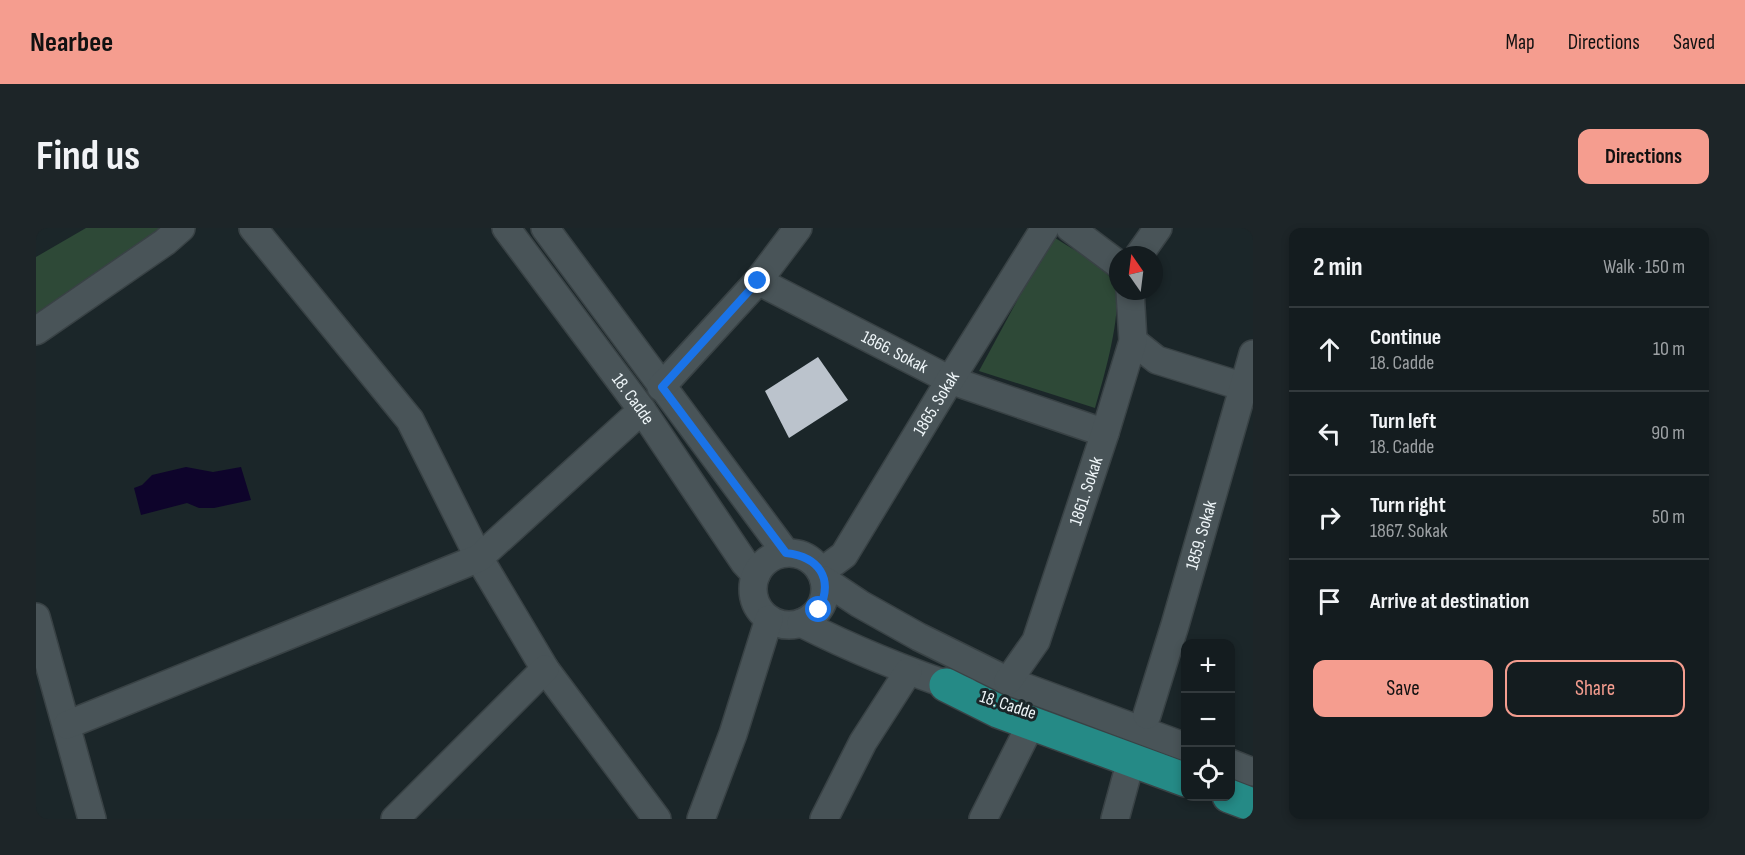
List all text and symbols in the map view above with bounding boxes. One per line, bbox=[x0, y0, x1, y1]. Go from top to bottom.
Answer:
text: Nearbee bbox=[30, 26, 113, 59]
text: Map bbox=[1505, 30, 1535, 55]
text: Directions bbox=[1568, 30, 1640, 55]
text: Saved bbox=[1673, 30, 1715, 55]
button: Directions bbox=[1578, 129, 1709, 184]
text: Find us bbox=[36, 131, 140, 182]
north arrow bbox=[1109, 246, 1163, 300]
text: 2 min bbox=[1313, 252, 1363, 283]
text: Walk · 150 m bbox=[1603, 255, 1685, 279]
route end bbox=[744, 267, 770, 293]
text: Continue bbox=[1370, 324, 1441, 351]
street label: 1866. Sokak bbox=[858, 326, 932, 377]
icon: ahead bbox=[1313, 333, 1346, 366]
text: 10 m bbox=[1653, 337, 1685, 361]
text: 18. Cadde bbox=[1370, 351, 1434, 375]
street label: 1865. Sokak bbox=[908, 367, 963, 439]
street label: 18. Cadde bbox=[608, 369, 659, 428]
text: Turn left bbox=[1370, 408, 1436, 435]
icon: left bbox=[1313, 417, 1346, 450]
text: 90 m bbox=[1651, 421, 1685, 445]
text: 18. Cadde bbox=[1370, 435, 1434, 459]
street label: 1861. Sokak bbox=[1065, 454, 1107, 528]
text: Turn right bbox=[1370, 492, 1446, 519]
street label: 1859. Sokak bbox=[1181, 498, 1221, 572]
icon: right bbox=[1313, 501, 1346, 534]
text: 50 m bbox=[1652, 505, 1685, 529]
text: 1867. Sokak bbox=[1370, 519, 1448, 543]
icon: arrive bbox=[1313, 585, 1346, 618]
text: Arrive at destination bbox=[1370, 588, 1529, 615]
route start bbox=[805, 596, 831, 622]
map controls bbox=[1181, 639, 1235, 801]
button: + bbox=[1181, 639, 1235, 693]
button: Save bbox=[1313, 660, 1493, 717]
button: Share bbox=[1505, 660, 1685, 717]
street label: 18. Cadde bbox=[977, 686, 1039, 724]
button: − bbox=[1181, 693, 1235, 747]
button: locate bbox=[1181, 747, 1235, 801]

